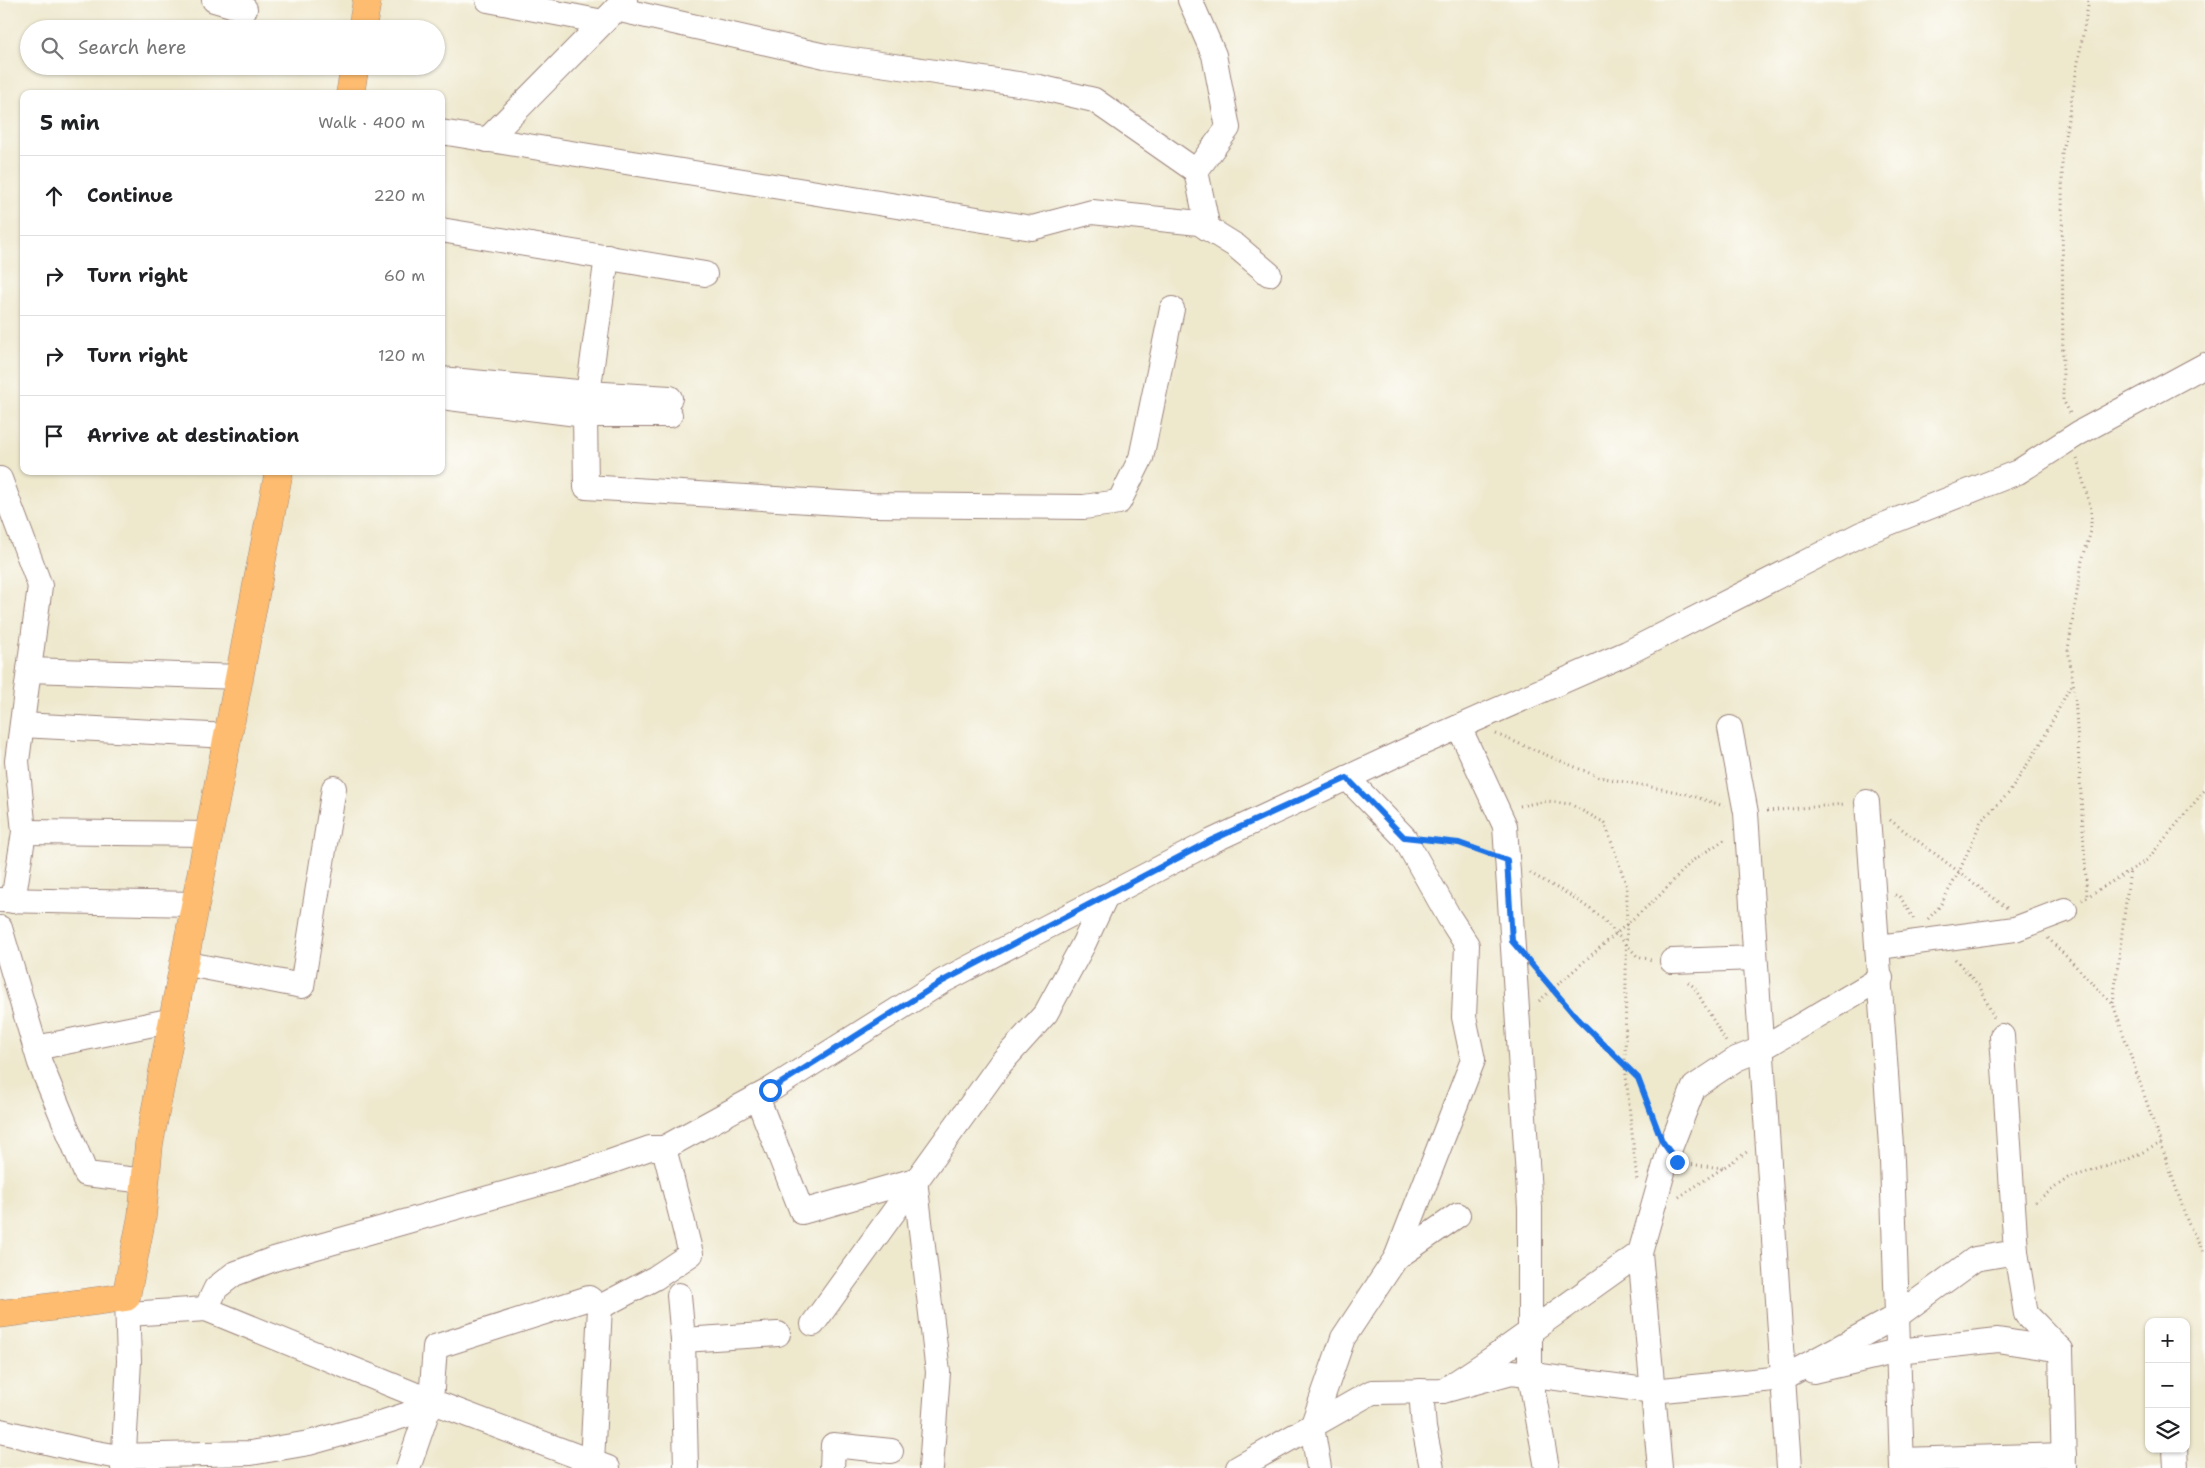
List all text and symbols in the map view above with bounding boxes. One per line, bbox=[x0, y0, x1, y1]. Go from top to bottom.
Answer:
search box bbox=[20, 20, 445, 75]
icon: search bbox=[38, 34, 66, 62]
text: Search here bbox=[78, 35, 187, 60]
text: 5 min bbox=[40, 109, 100, 137]
text: Walk · 400 m bbox=[318, 112, 425, 133]
icon: ahead bbox=[40, 182, 68, 210]
text: Continue bbox=[87, 183, 173, 208]
text: 220 m bbox=[373, 185, 425, 206]
icon: right bbox=[40, 262, 68, 290]
text: Turn right bbox=[87, 263, 188, 288]
text: 60 m bbox=[384, 265, 425, 286]
icon: right bbox=[40, 342, 68, 370]
text: Turn right bbox=[87, 343, 188, 368]
text: 120 m bbox=[378, 345, 425, 366]
icon: arrive bbox=[40, 422, 68, 450]
text: Arrive at destination bbox=[87, 423, 299, 448]
route start bbox=[759, 1079, 782, 1102]
route end bbox=[1666, 1151, 1689, 1174]
map controls bbox=[2145, 1318, 2190, 1453]
button: + bbox=[2145, 1318, 2190, 1363]
button: − bbox=[2145, 1363, 2190, 1408]
button: layers bbox=[2145, 1408, 2190, 1453]

